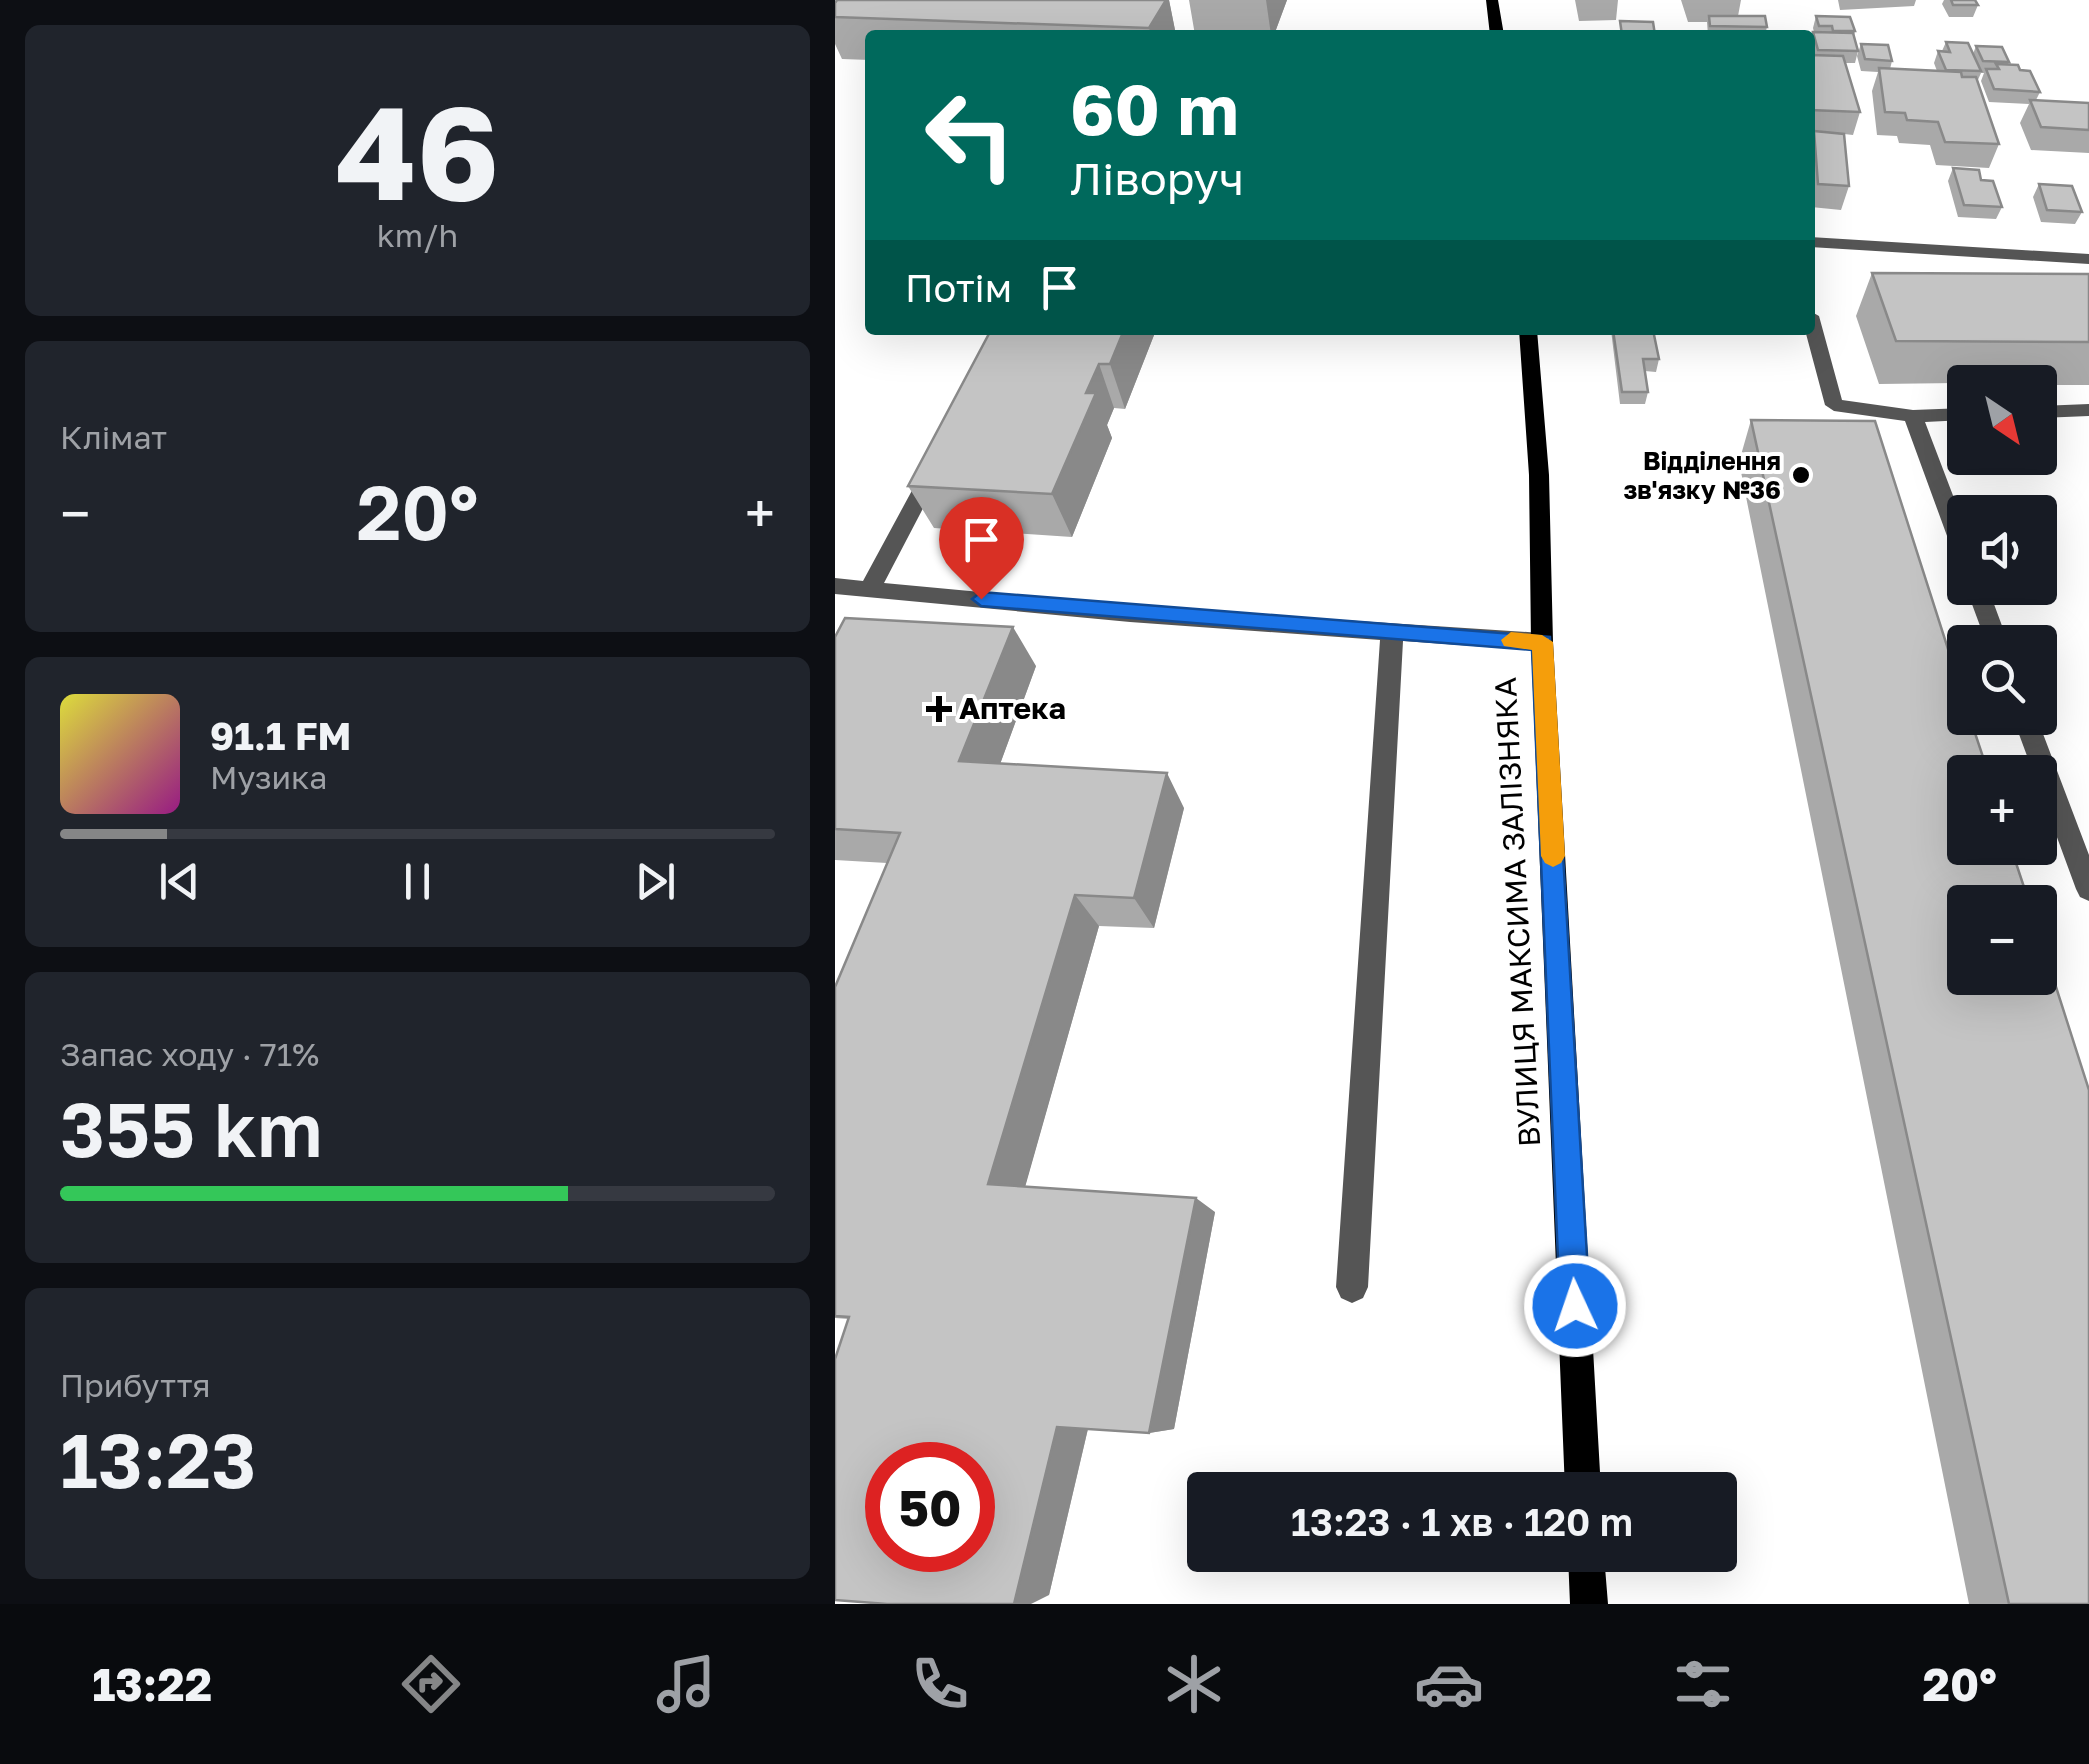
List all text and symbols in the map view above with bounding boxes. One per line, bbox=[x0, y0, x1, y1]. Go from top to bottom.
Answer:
text: 60 m bbox=[1070, 66, 1239, 150]
icon: left bbox=[905, 70, 1035, 200]
text: 46 bbox=[336, 73, 499, 229]
text: Ліворуч bbox=[1070, 151, 1244, 205]
text: km/h bbox=[377, 216, 458, 254]
icon: arrive bbox=[1032, 260, 1087, 315]
text: Потім bbox=[905, 265, 1012, 310]
north arrow bbox=[1947, 365, 2057, 475]
map controls bbox=[1947, 365, 2057, 995]
text: Клімат bbox=[60, 418, 167, 456]
place label: Відділення зв'язку №36 bbox=[1623, 445, 1781, 505]
marker: Відділення зв'язку №36 bbox=[1790, 464, 1812, 486]
text: 20° bbox=[356, 466, 479, 557]
text: − bbox=[60, 480, 90, 546]
text: + bbox=[745, 480, 775, 546]
button: sound bbox=[1947, 495, 2057, 605]
pin bbox=[939, 497, 1024, 600]
icon: arrive bbox=[954, 512, 1009, 567]
button: search bbox=[1947, 625, 2057, 735]
street label: ВУЛИЦЯ МАКСИМА ЗАЛІЗНЯКА bbox=[1487, 676, 1547, 1148]
place label: Аптека bbox=[959, 690, 1066, 726]
marker: Аптека bbox=[928, 698, 950, 720]
text: 91.1 FM bbox=[210, 713, 351, 758]
button: + bbox=[1947, 755, 2057, 865]
text: Музика bbox=[210, 758, 327, 796]
icon: previous bbox=[152, 854, 207, 909]
icon: pause bbox=[390, 854, 445, 909]
icon: next bbox=[628, 854, 683, 909]
button: − bbox=[1947, 885, 2057, 995]
text: Запас ходу · 71% bbox=[60, 1035, 319, 1073]
text: 355 km bbox=[60, 1083, 323, 1174]
position arrow bbox=[1523, 1254, 1627, 1358]
text: Прибуття bbox=[60, 1366, 210, 1404]
text: 13:23 bbox=[60, 1414, 257, 1505]
speed limit sign: 50 bbox=[865, 1442, 995, 1572]
text: 13:23 · 1 хв · 120 m bbox=[1291, 1499, 1633, 1544]
icon: directions bbox=[396, 1649, 466, 1719]
icon: music bbox=[651, 1649, 721, 1719]
icon: phone bbox=[905, 1649, 975, 1719]
icon: climate bbox=[1159, 1649, 1229, 1719]
icon: car bbox=[1414, 1649, 1484, 1719]
icon: filters bbox=[1668, 1649, 1738, 1719]
text: 13:22 bbox=[92, 1657, 212, 1711]
text: 20° bbox=[1923, 1657, 1997, 1711]

